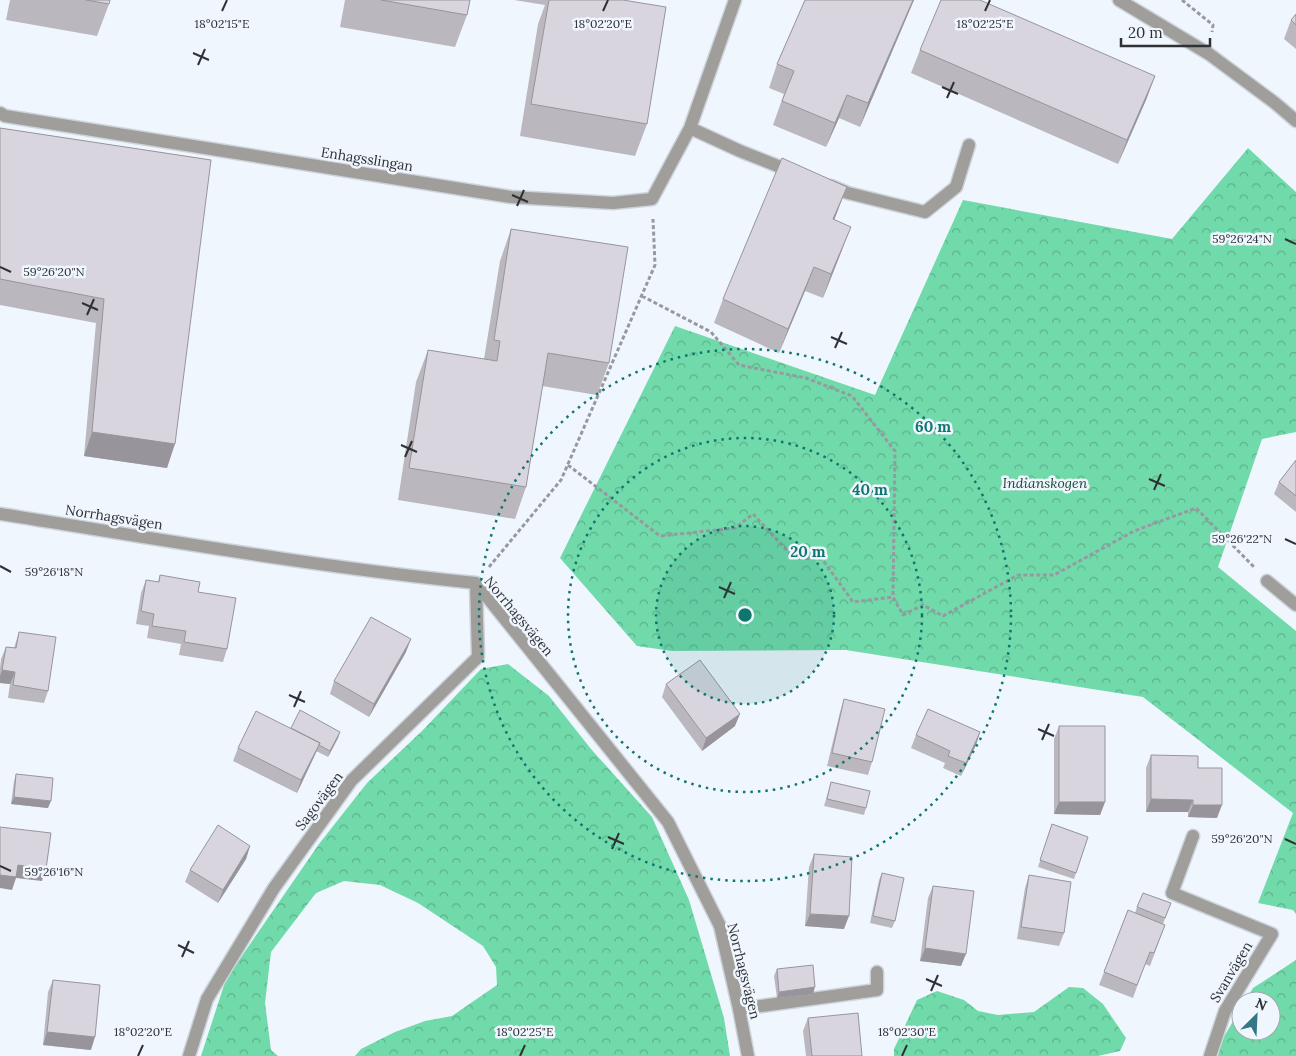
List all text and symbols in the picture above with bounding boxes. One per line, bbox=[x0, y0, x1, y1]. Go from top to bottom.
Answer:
scale bar bbox=[1121, 15, 1210, 47]
text: 18°02'15"E bbox=[195, 16, 249, 31]
text: 18°02'20"E bbox=[574, 16, 632, 31]
text: 18°02'25"E bbox=[957, 16, 1013, 31]
text: 20 m bbox=[1128, 23, 1163, 42]
street label: Enhagsslingan bbox=[320, 143, 415, 175]
text: 59°26'24"N bbox=[1212, 231, 1272, 246]
text: 59°26'20"N bbox=[23, 264, 85, 279]
text: 60 m bbox=[915, 417, 951, 436]
park label: Indianskogen bbox=[1003, 474, 1088, 492]
text: 40 m bbox=[852, 480, 888, 499]
street label: Norrhagsvägen bbox=[64, 500, 165, 534]
text: 59°26'22"N bbox=[1212, 531, 1272, 546]
text: 20 m bbox=[790, 542, 826, 561]
text: 59°26'18"N bbox=[25, 564, 83, 579]
street label: Norrhagsvägen bbox=[480, 572, 558, 660]
centre of rings bbox=[736, 606, 754, 624]
street label: Sagovägen bbox=[291, 768, 347, 834]
text: 59°26'20"N bbox=[1211, 831, 1273, 846]
text: 59°26'16"N bbox=[25, 864, 83, 879]
street label: Norrhagsvägen bbox=[723, 921, 765, 1021]
street label: Svanvägen bbox=[1206, 938, 1257, 1006]
north arrow bbox=[1231, 991, 1281, 1041]
text: N bbox=[1253, 994, 1270, 1015]
text: 18°02'20"E bbox=[114, 1024, 172, 1039]
text: 18°02'25"E bbox=[497, 1024, 553, 1039]
text: 18°02'30"E bbox=[878, 1024, 936, 1039]

